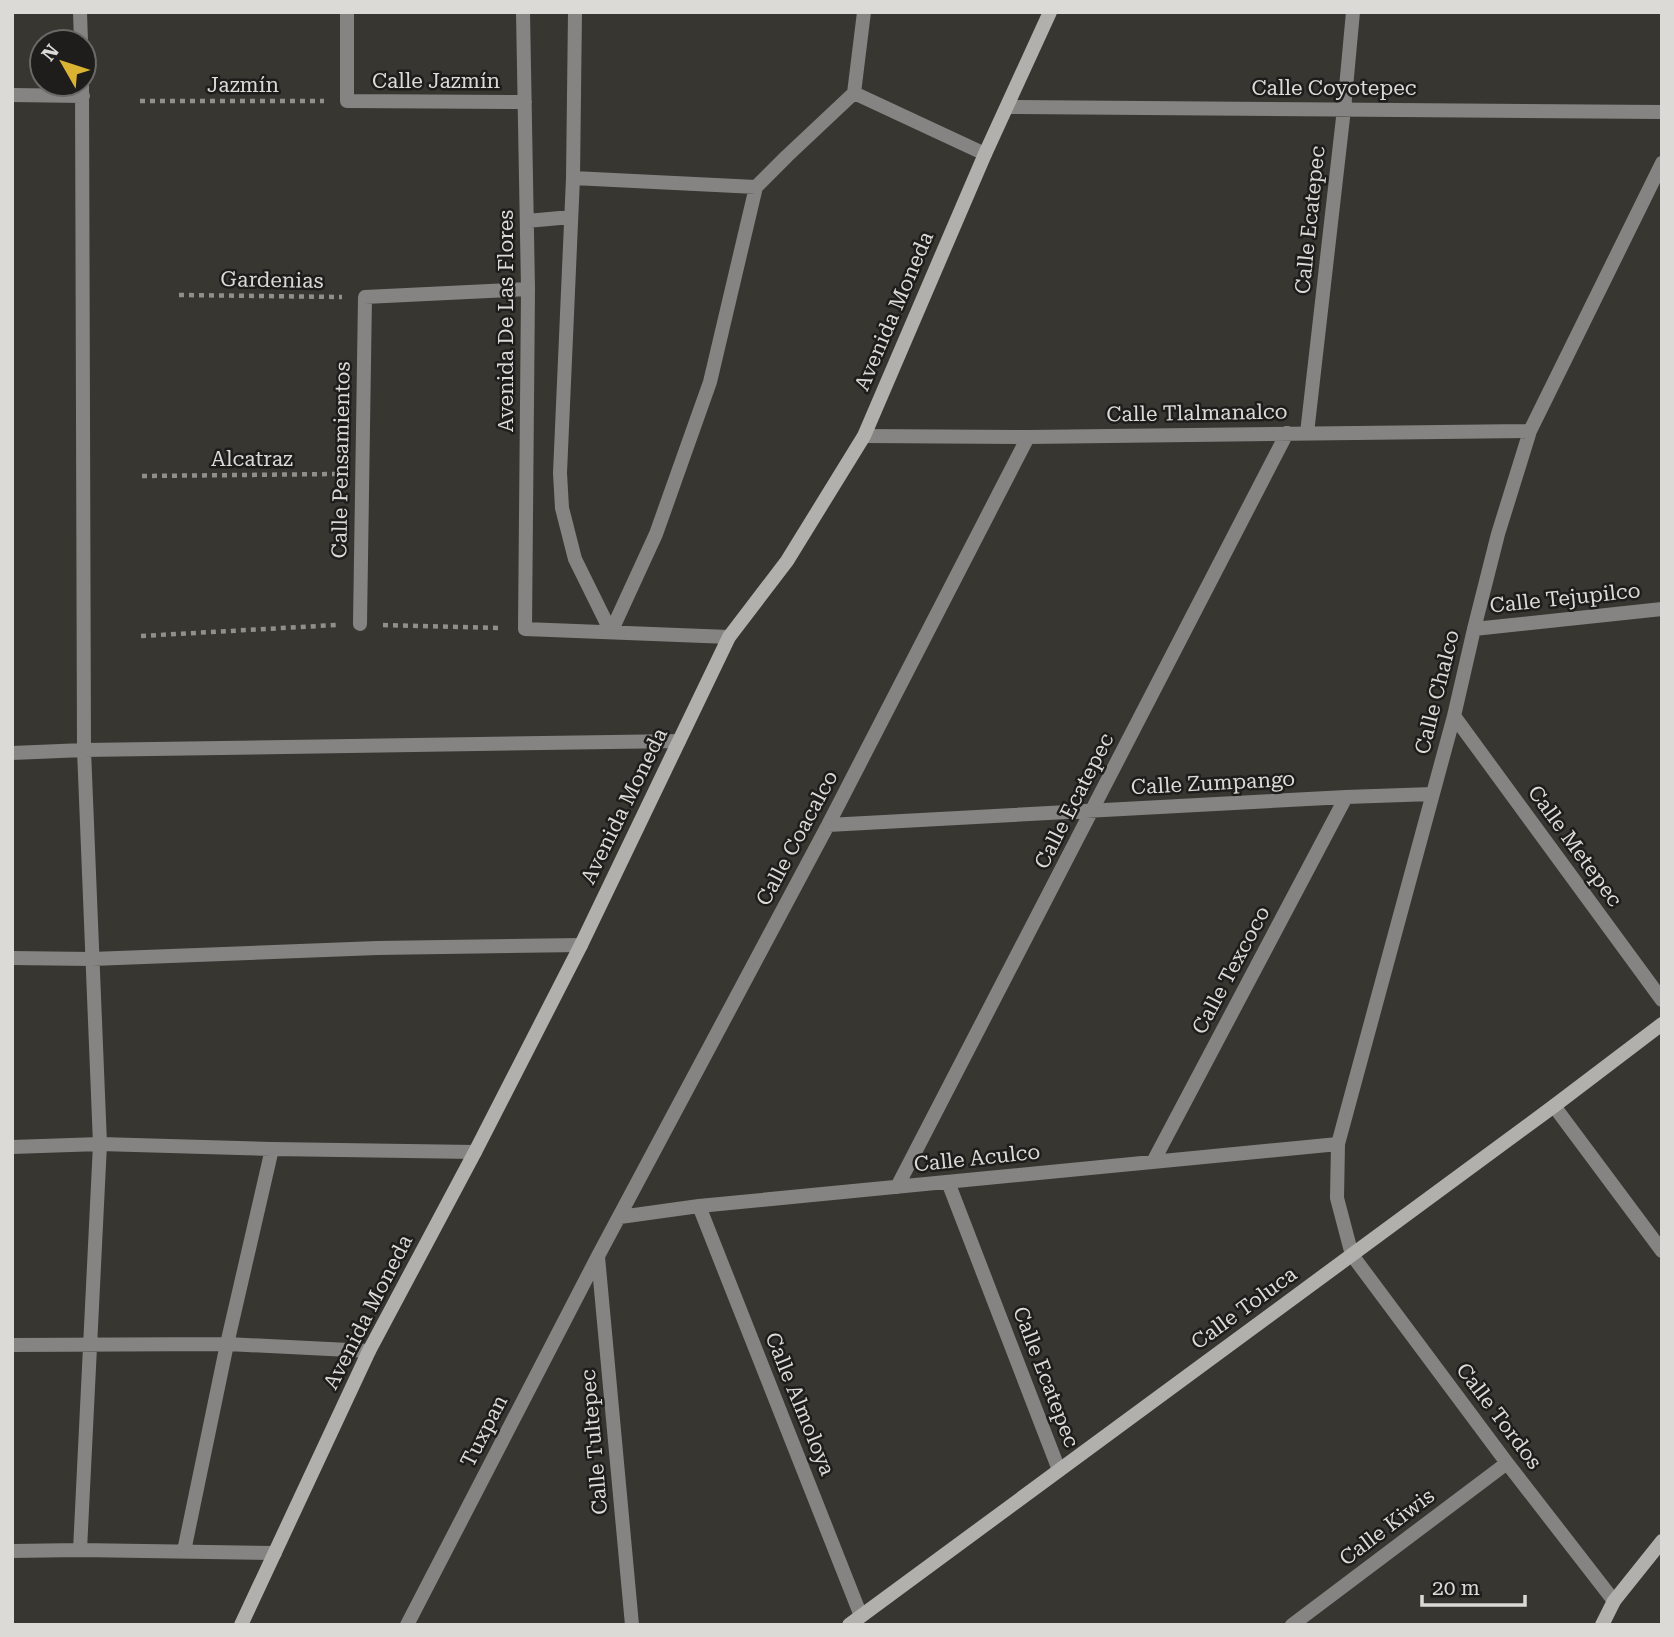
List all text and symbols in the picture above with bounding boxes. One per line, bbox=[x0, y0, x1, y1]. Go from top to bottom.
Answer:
north arrow bbox=[28, 28, 98, 98]
text: N bbox=[37, 39, 64, 66]
street label: Calle Jazmín bbox=[372, 69, 501, 93]
street label: Jazmín bbox=[207, 73, 279, 97]
street label: Calle Coyotepec bbox=[1251, 76, 1417, 100]
street label: Calle Ecatepec bbox=[1290, 144, 1330, 295]
street label: Avenida De Las Flores bbox=[494, 210, 518, 432]
street label: Avenida Moneda bbox=[850, 227, 939, 394]
street label: Gardenias bbox=[220, 267, 324, 293]
street label: Calle Pensamientos bbox=[327, 361, 355, 559]
street label: Calle Tlalmanalco bbox=[1106, 399, 1288, 427]
street label: Alcatraz bbox=[211, 447, 293, 471]
street label: Calle Tejupilco bbox=[1488, 578, 1642, 618]
street label: Calle Chalco bbox=[1410, 627, 1464, 757]
street label: Avenida Moneda bbox=[576, 724, 672, 888]
street label: Calle Ecatepec bbox=[1029, 729, 1119, 873]
street label: Calle Coacalco bbox=[751, 766, 843, 910]
street label: Calle Zumpango bbox=[1130, 767, 1296, 799]
street label: Calle Metepec bbox=[1523, 781, 1627, 911]
street label: Calle Texcoco bbox=[1187, 902, 1275, 1038]
street label: Calle Aculco bbox=[913, 1139, 1041, 1177]
street label: Avenida Moneda bbox=[319, 1230, 418, 1393]
street label: Calle Toluca bbox=[1187, 1261, 1302, 1354]
street label: Calle Ecatepec bbox=[1008, 1303, 1084, 1451]
street label: Calle Almoloya bbox=[760, 1329, 840, 1480]
street label: Calle Tordos bbox=[1451, 1358, 1547, 1474]
street label: Calle Tultepec bbox=[576, 1368, 612, 1516]
street label: Tuxpan bbox=[456, 1391, 513, 1471]
street label: Calle Kiwis bbox=[1335, 1484, 1439, 1570]
scale bar bbox=[1422, 1564, 1525, 1608]
text: 20 m bbox=[1432, 1576, 1480, 1600]

